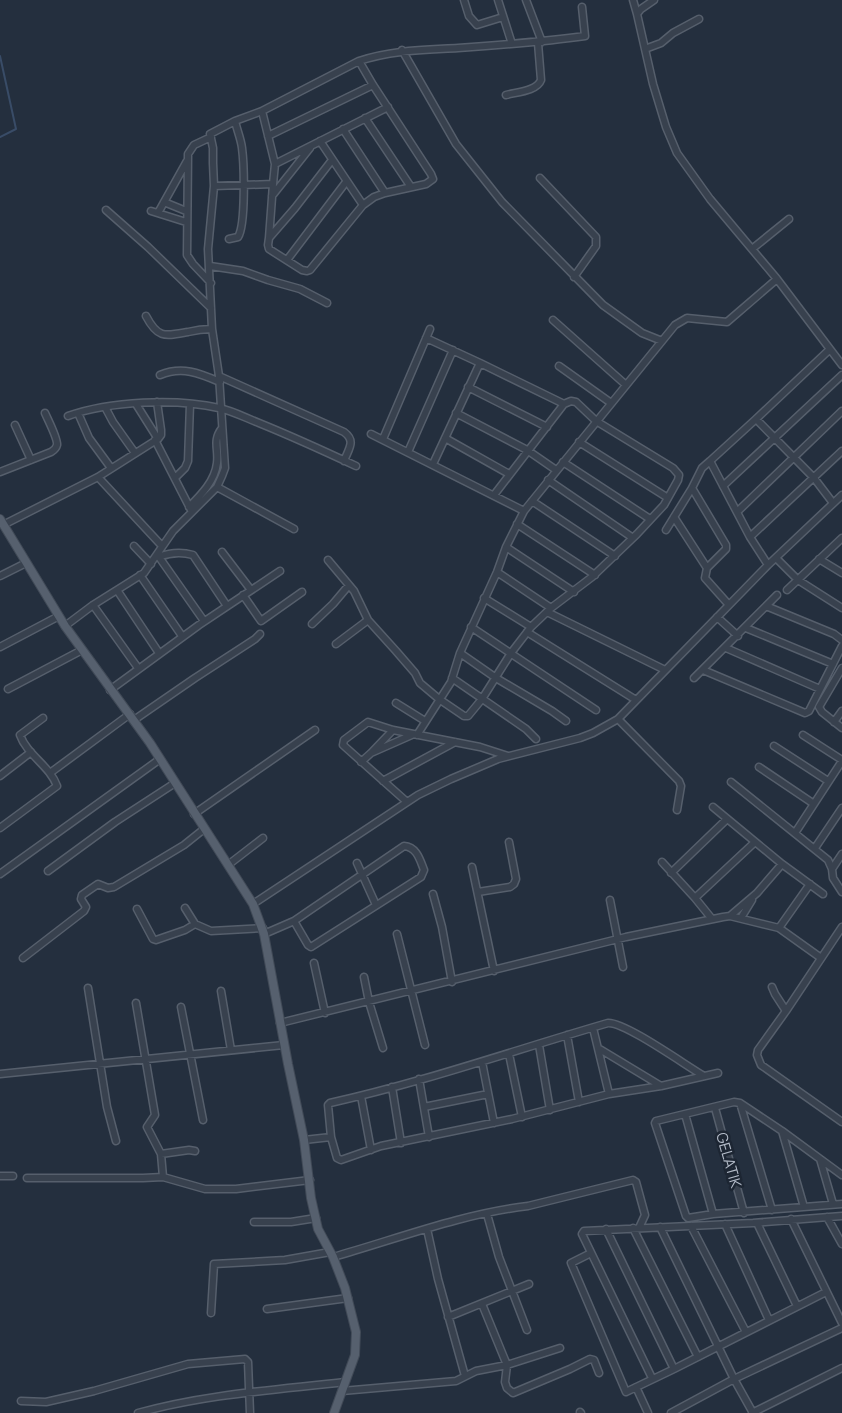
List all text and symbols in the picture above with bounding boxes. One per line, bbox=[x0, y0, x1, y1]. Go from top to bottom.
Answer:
street label: GELATIK bbox=[711, 1130, 747, 1190]

